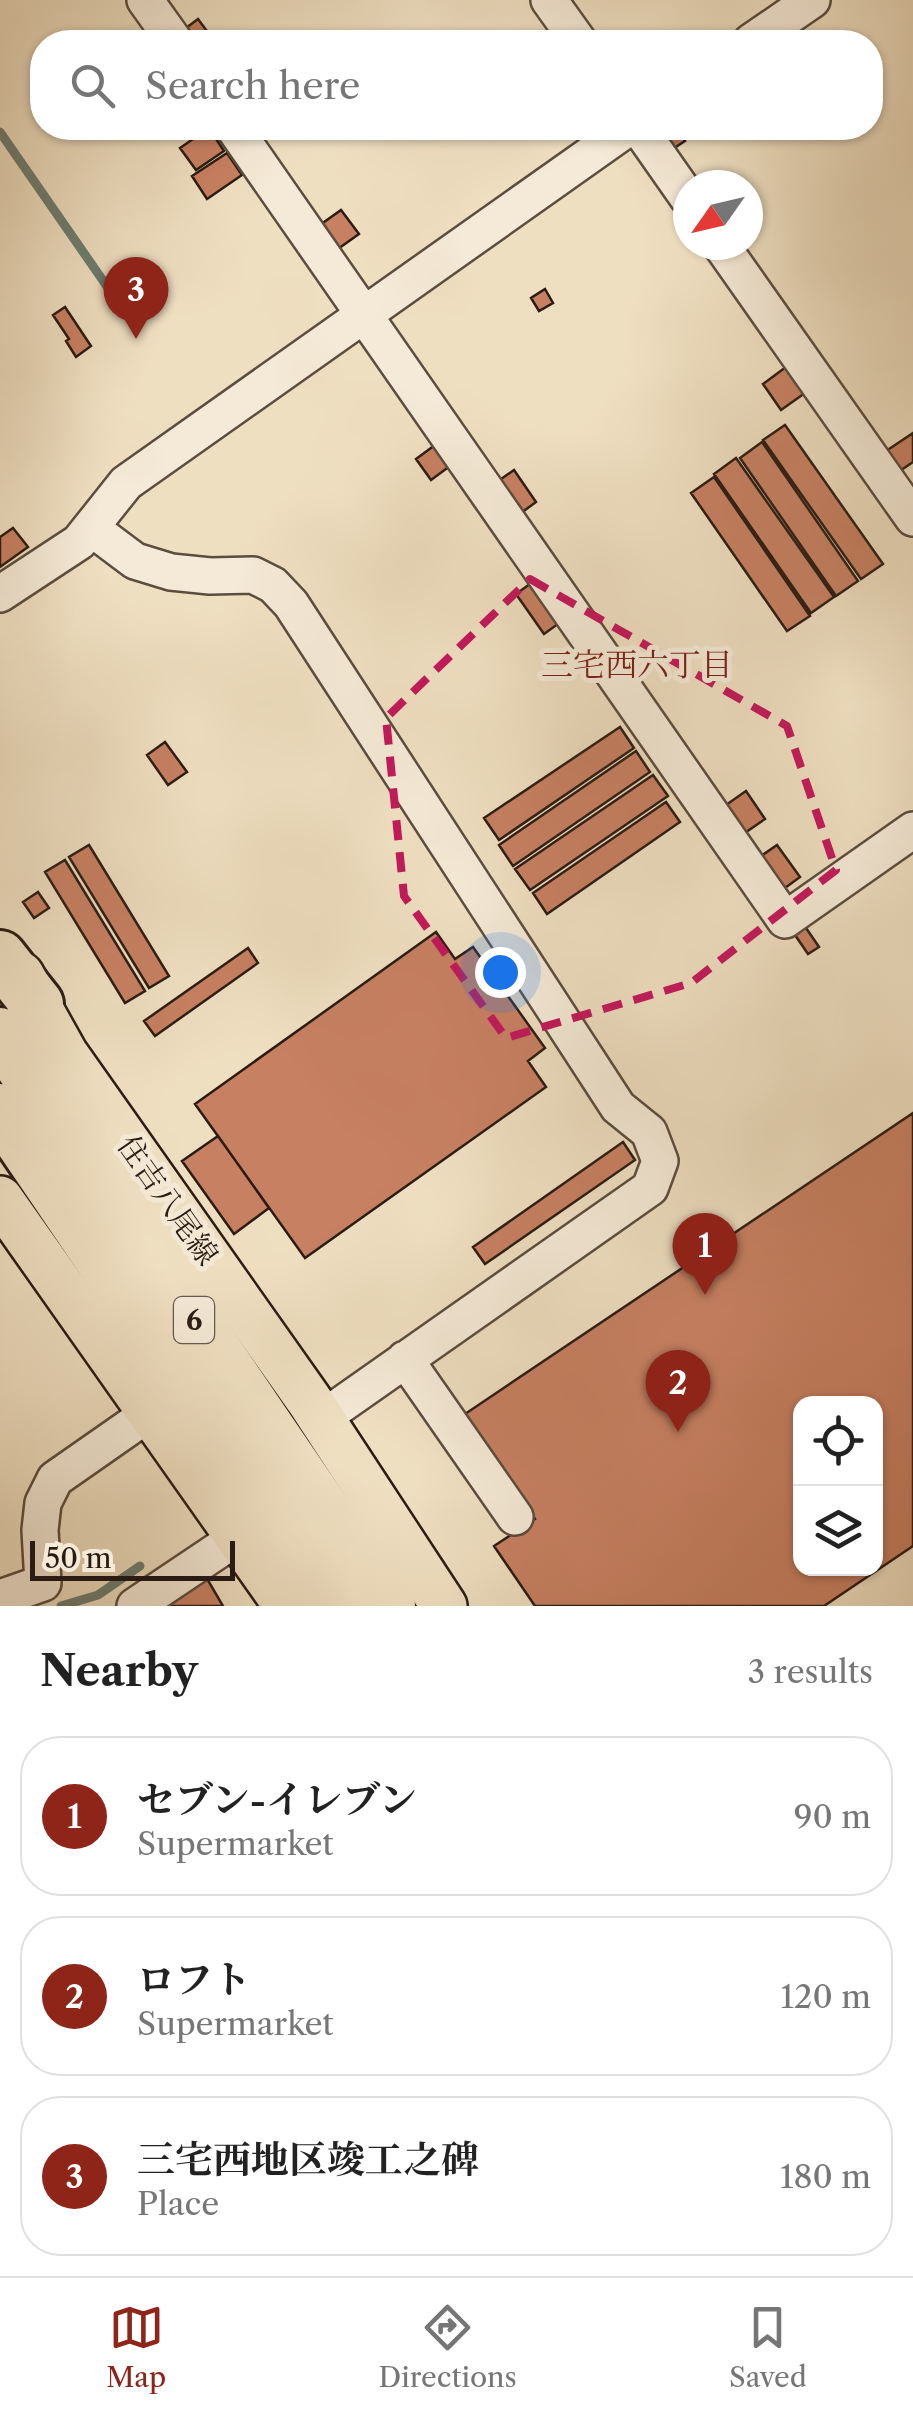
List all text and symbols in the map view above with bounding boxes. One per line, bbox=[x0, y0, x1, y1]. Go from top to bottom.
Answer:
search box bbox=[30, 30, 883, 140]
icon: search bbox=[65, 58, 120, 113]
text: Search here bbox=[145, 62, 360, 109]
north arrow bbox=[673, 170, 763, 260]
pin: 3 bbox=[104, 256, 168, 339]
district label: 三宅西六丁目 bbox=[541, 645, 733, 684]
your location bbox=[475, 947, 526, 998]
street label: 住吉八尾線 bbox=[110, 1128, 226, 1272]
pin: 1 bbox=[672, 1212, 738, 1295]
road number: 6 bbox=[174, 1297, 214, 1343]
pin: 2 bbox=[646, 1350, 710, 1432]
map controls bbox=[793, 1396, 883, 1576]
button: locate bbox=[793, 1396, 883, 1486]
button: layers bbox=[793, 1486, 883, 1576]
scale bar bbox=[30, 1536, 235, 1580]
text: 50 m bbox=[45, 1541, 112, 1575]
text: Nearby bbox=[40, 1645, 198, 1697]
text: 3 results bbox=[747, 1652, 873, 1691]
text: セブン-イレブン bbox=[137, 1776, 417, 1823]
text: 1 bbox=[67, 1797, 82, 1836]
text: 90 m bbox=[794, 1797, 871, 1836]
text: Supermarket bbox=[137, 1824, 334, 1863]
text: ロフト bbox=[137, 1956, 251, 2003]
text: 2 bbox=[65, 1977, 84, 2016]
text: 120 m bbox=[781, 1977, 871, 2016]
text: Supermarket bbox=[137, 2004, 334, 2043]
text: 三宅西地区竣工之碑 bbox=[137, 2136, 479, 2183]
text: 3 bbox=[65, 2157, 84, 2196]
text: 180 m bbox=[780, 2157, 871, 2196]
text: Place bbox=[137, 2184, 219, 2223]
tab: Map bbox=[106, 2300, 166, 2394]
tab: Directions bbox=[378, 2300, 517, 2394]
tab: Saved bbox=[729, 2300, 807, 2394]

